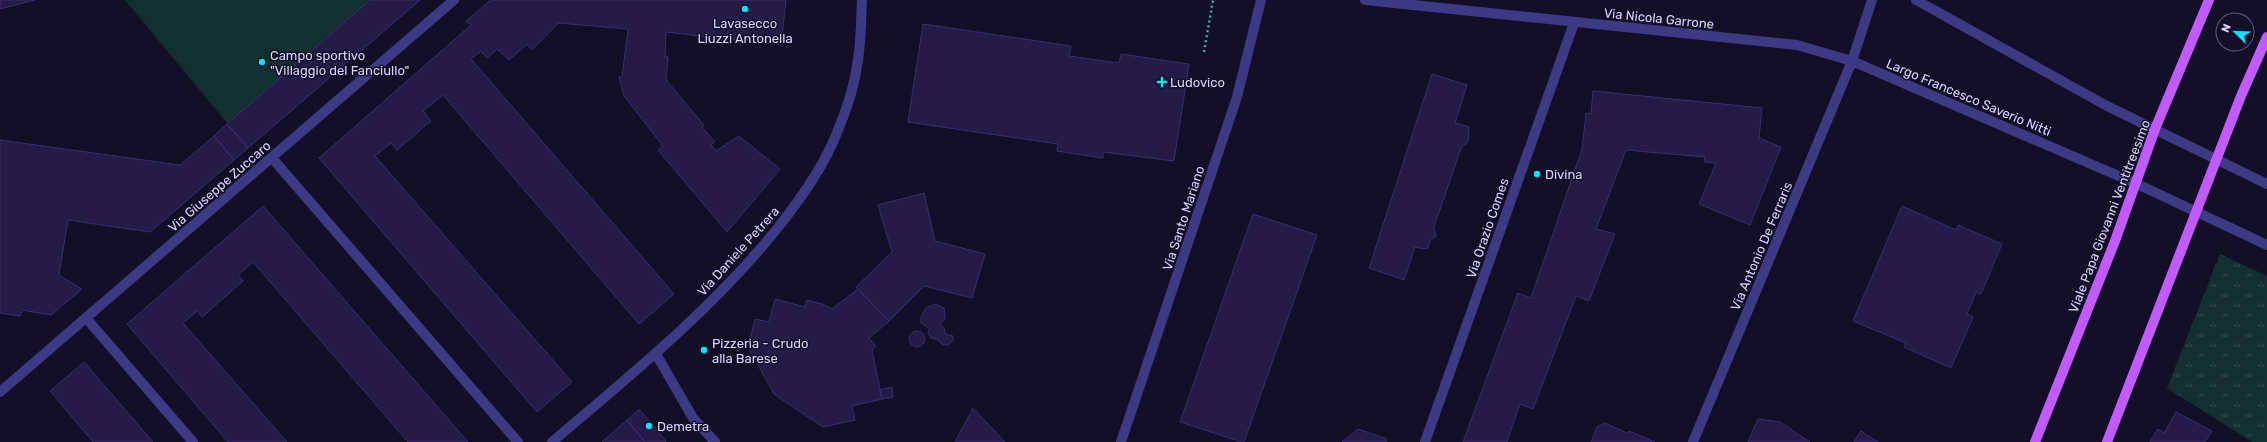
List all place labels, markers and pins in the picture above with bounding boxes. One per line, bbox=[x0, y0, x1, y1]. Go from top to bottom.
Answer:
marker: Lavasecco Liuzzi Antonella bbox=[740, 4, 750, 14]
place label: Lavasecco Liuzzi Antonella bbox=[697, 16, 793, 46]
place label: Campo sportivo "Villaggio del Fanciullo" bbox=[270, 48, 409, 79]
marker: Campo sportivo "Villaggio del Fanciullo" bbox=[257, 57, 267, 67]
place label: Ludovico bbox=[1170, 75, 1225, 90]
marker: Ludovico bbox=[1157, 77, 1167, 87]
place label: Divina bbox=[1545, 167, 1583, 182]
marker: Divina bbox=[1532, 169, 1542, 179]
place label: Pizzeria - Crudo alla Barese bbox=[712, 336, 808, 366]
marker: Pizzeria - Crudo alla Barese bbox=[699, 345, 709, 355]
place label: Demetra bbox=[657, 419, 709, 434]
marker: Demetra bbox=[644, 421, 654, 431]

